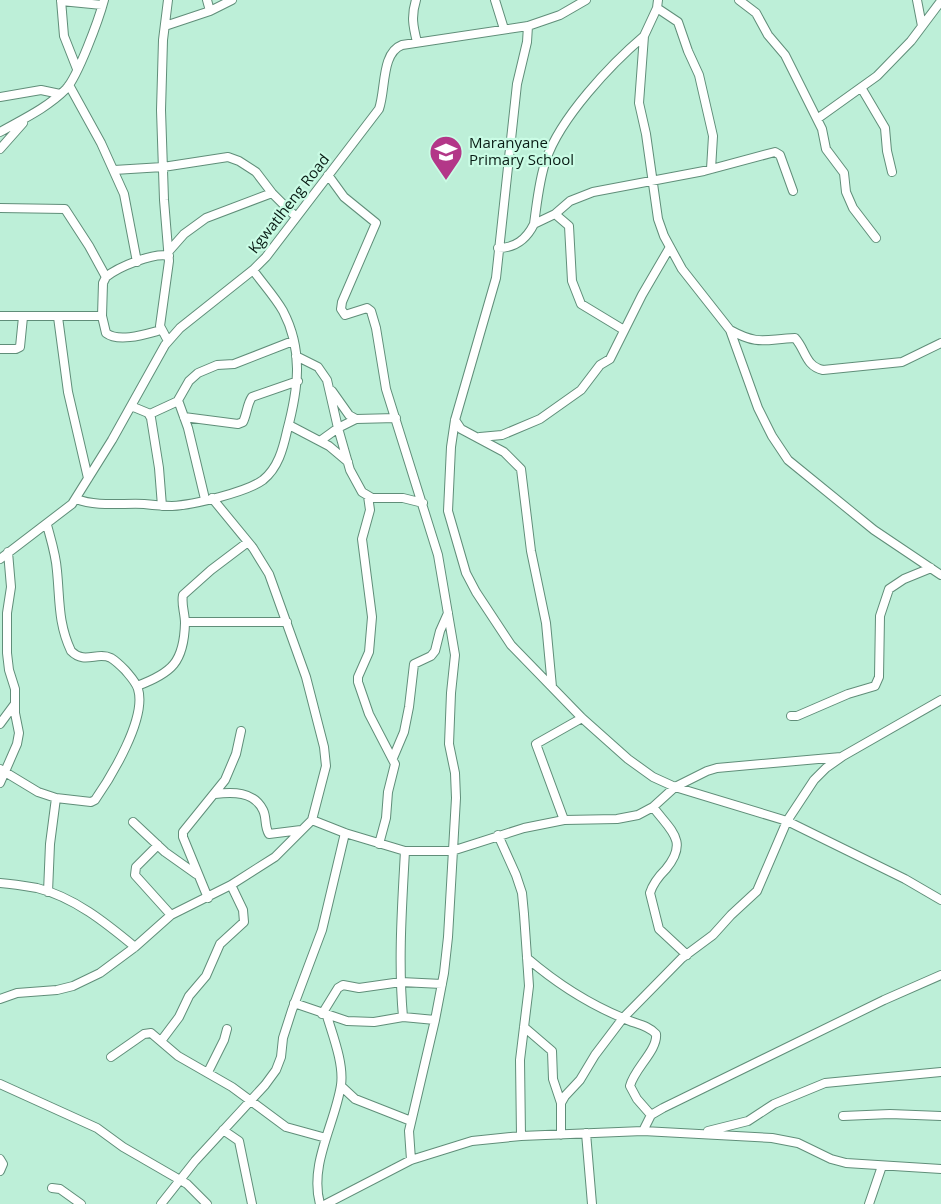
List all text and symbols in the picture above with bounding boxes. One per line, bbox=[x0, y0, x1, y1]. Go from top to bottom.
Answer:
place label: Maranyane Primary School bbox=[469, 132, 574, 169]
school or university icon: Maranyane Primary School bbox=[428, 134, 464, 181]
street label: Kgwatlheng Road bbox=[243, 150, 333, 257]

